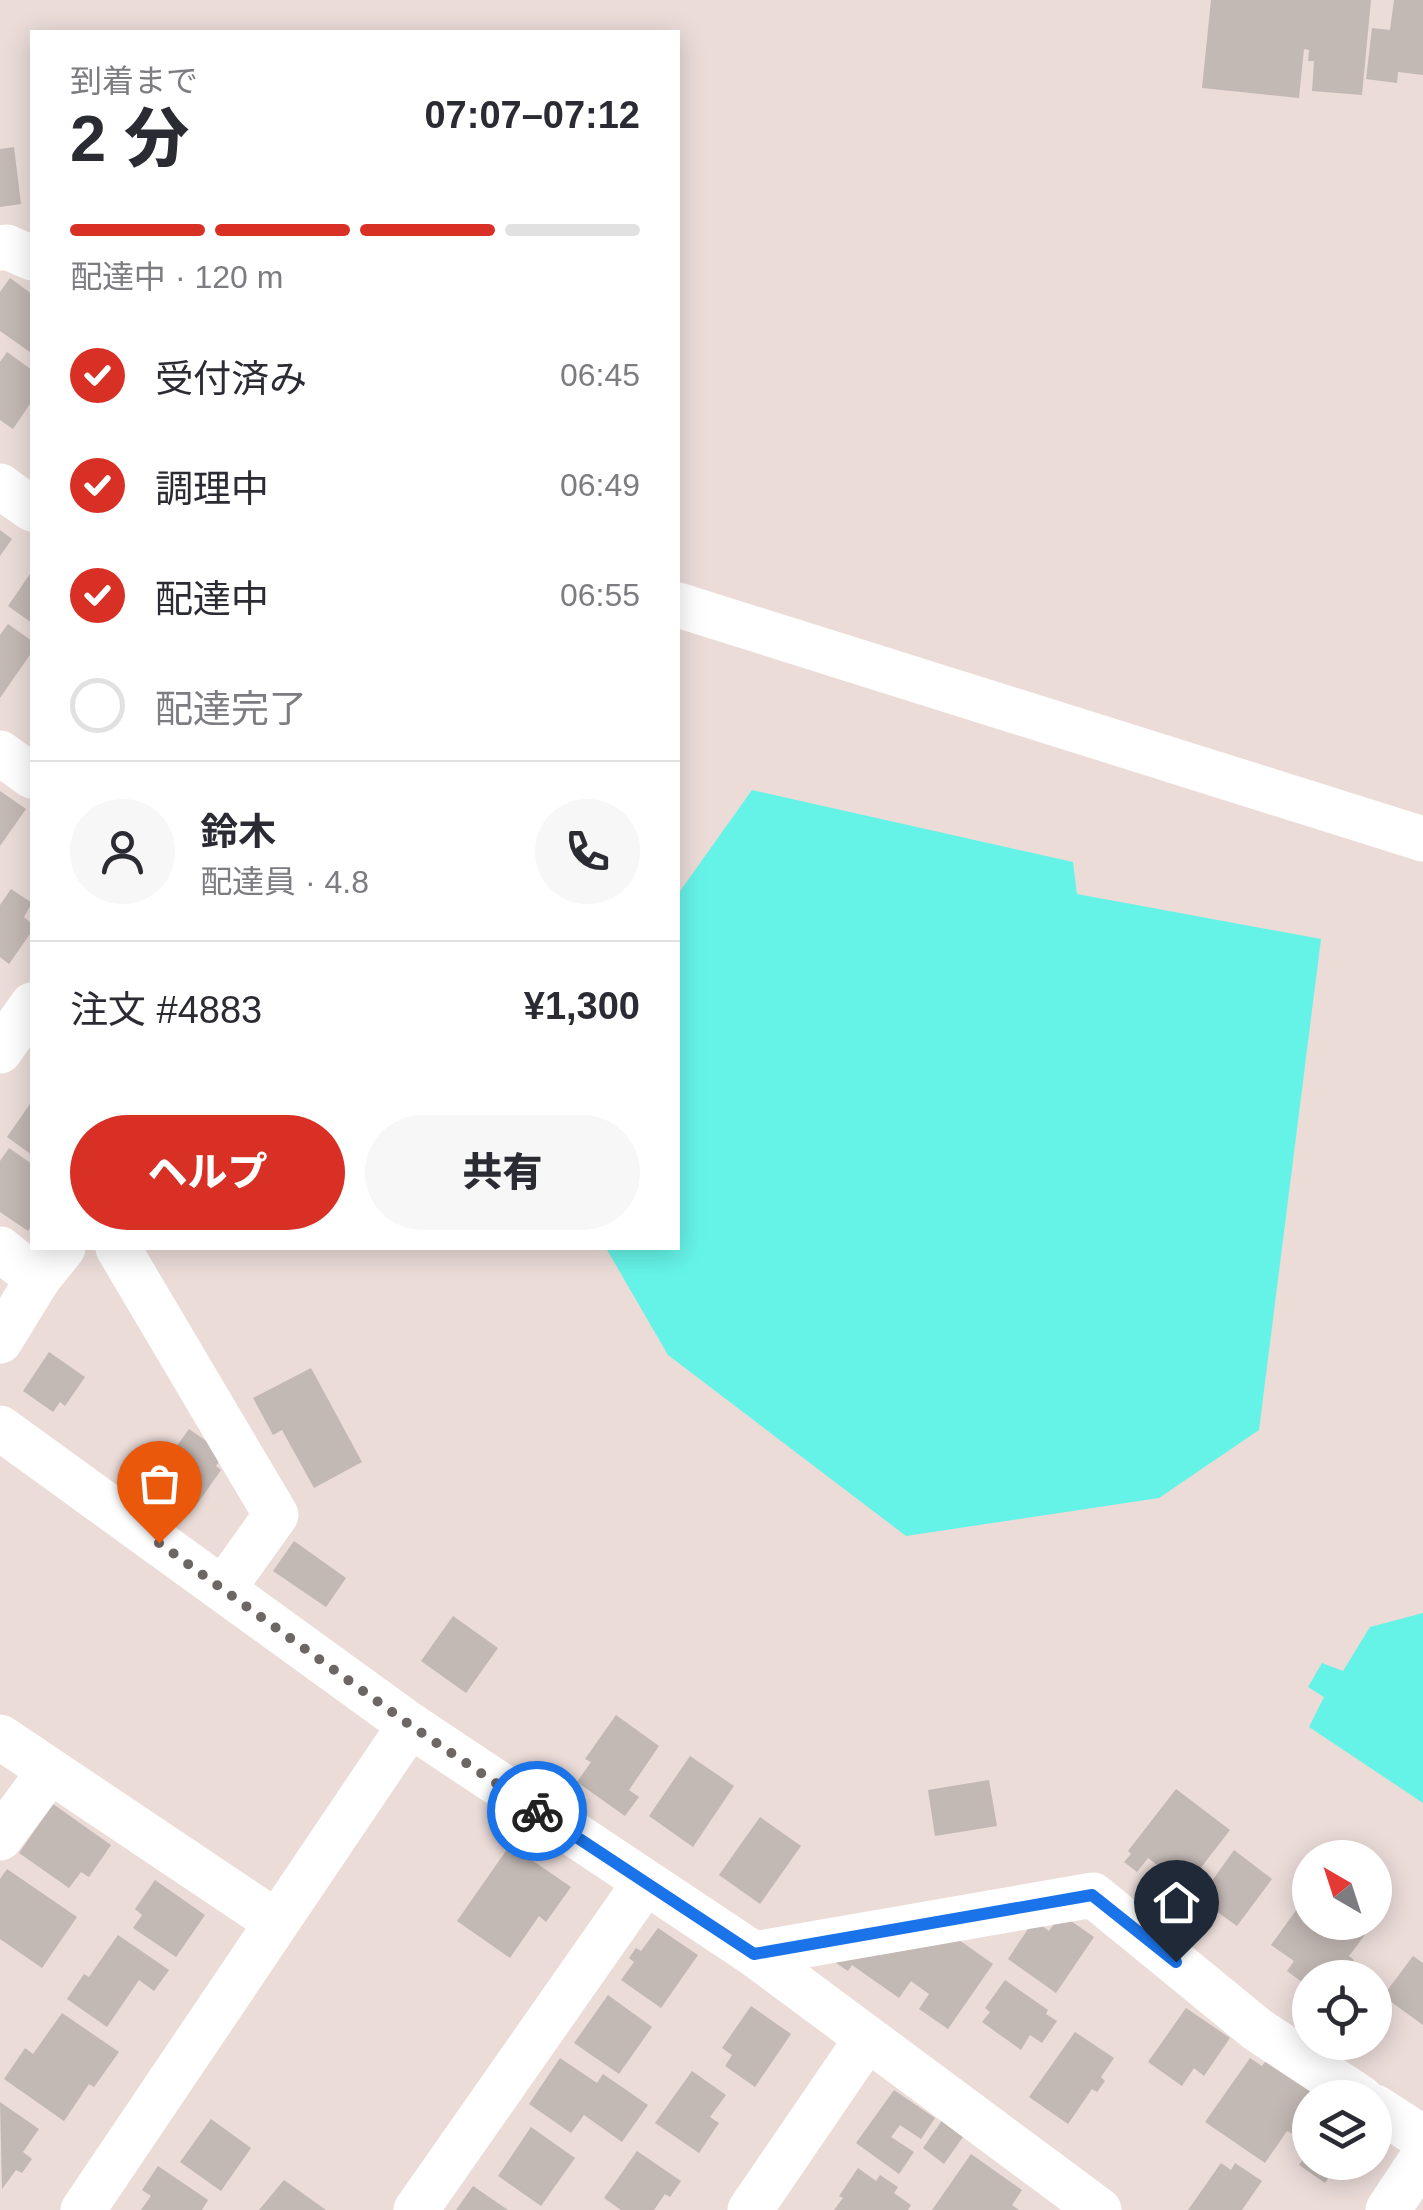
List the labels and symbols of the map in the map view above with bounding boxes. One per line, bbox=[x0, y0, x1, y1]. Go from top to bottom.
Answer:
pin bbox=[117, 1441, 202, 1544]
courier bbox=[487, 1761, 587, 1861]
north arrow bbox=[1292, 1840, 1392, 1940]
pin bbox=[1134, 1860, 1219, 1963]

